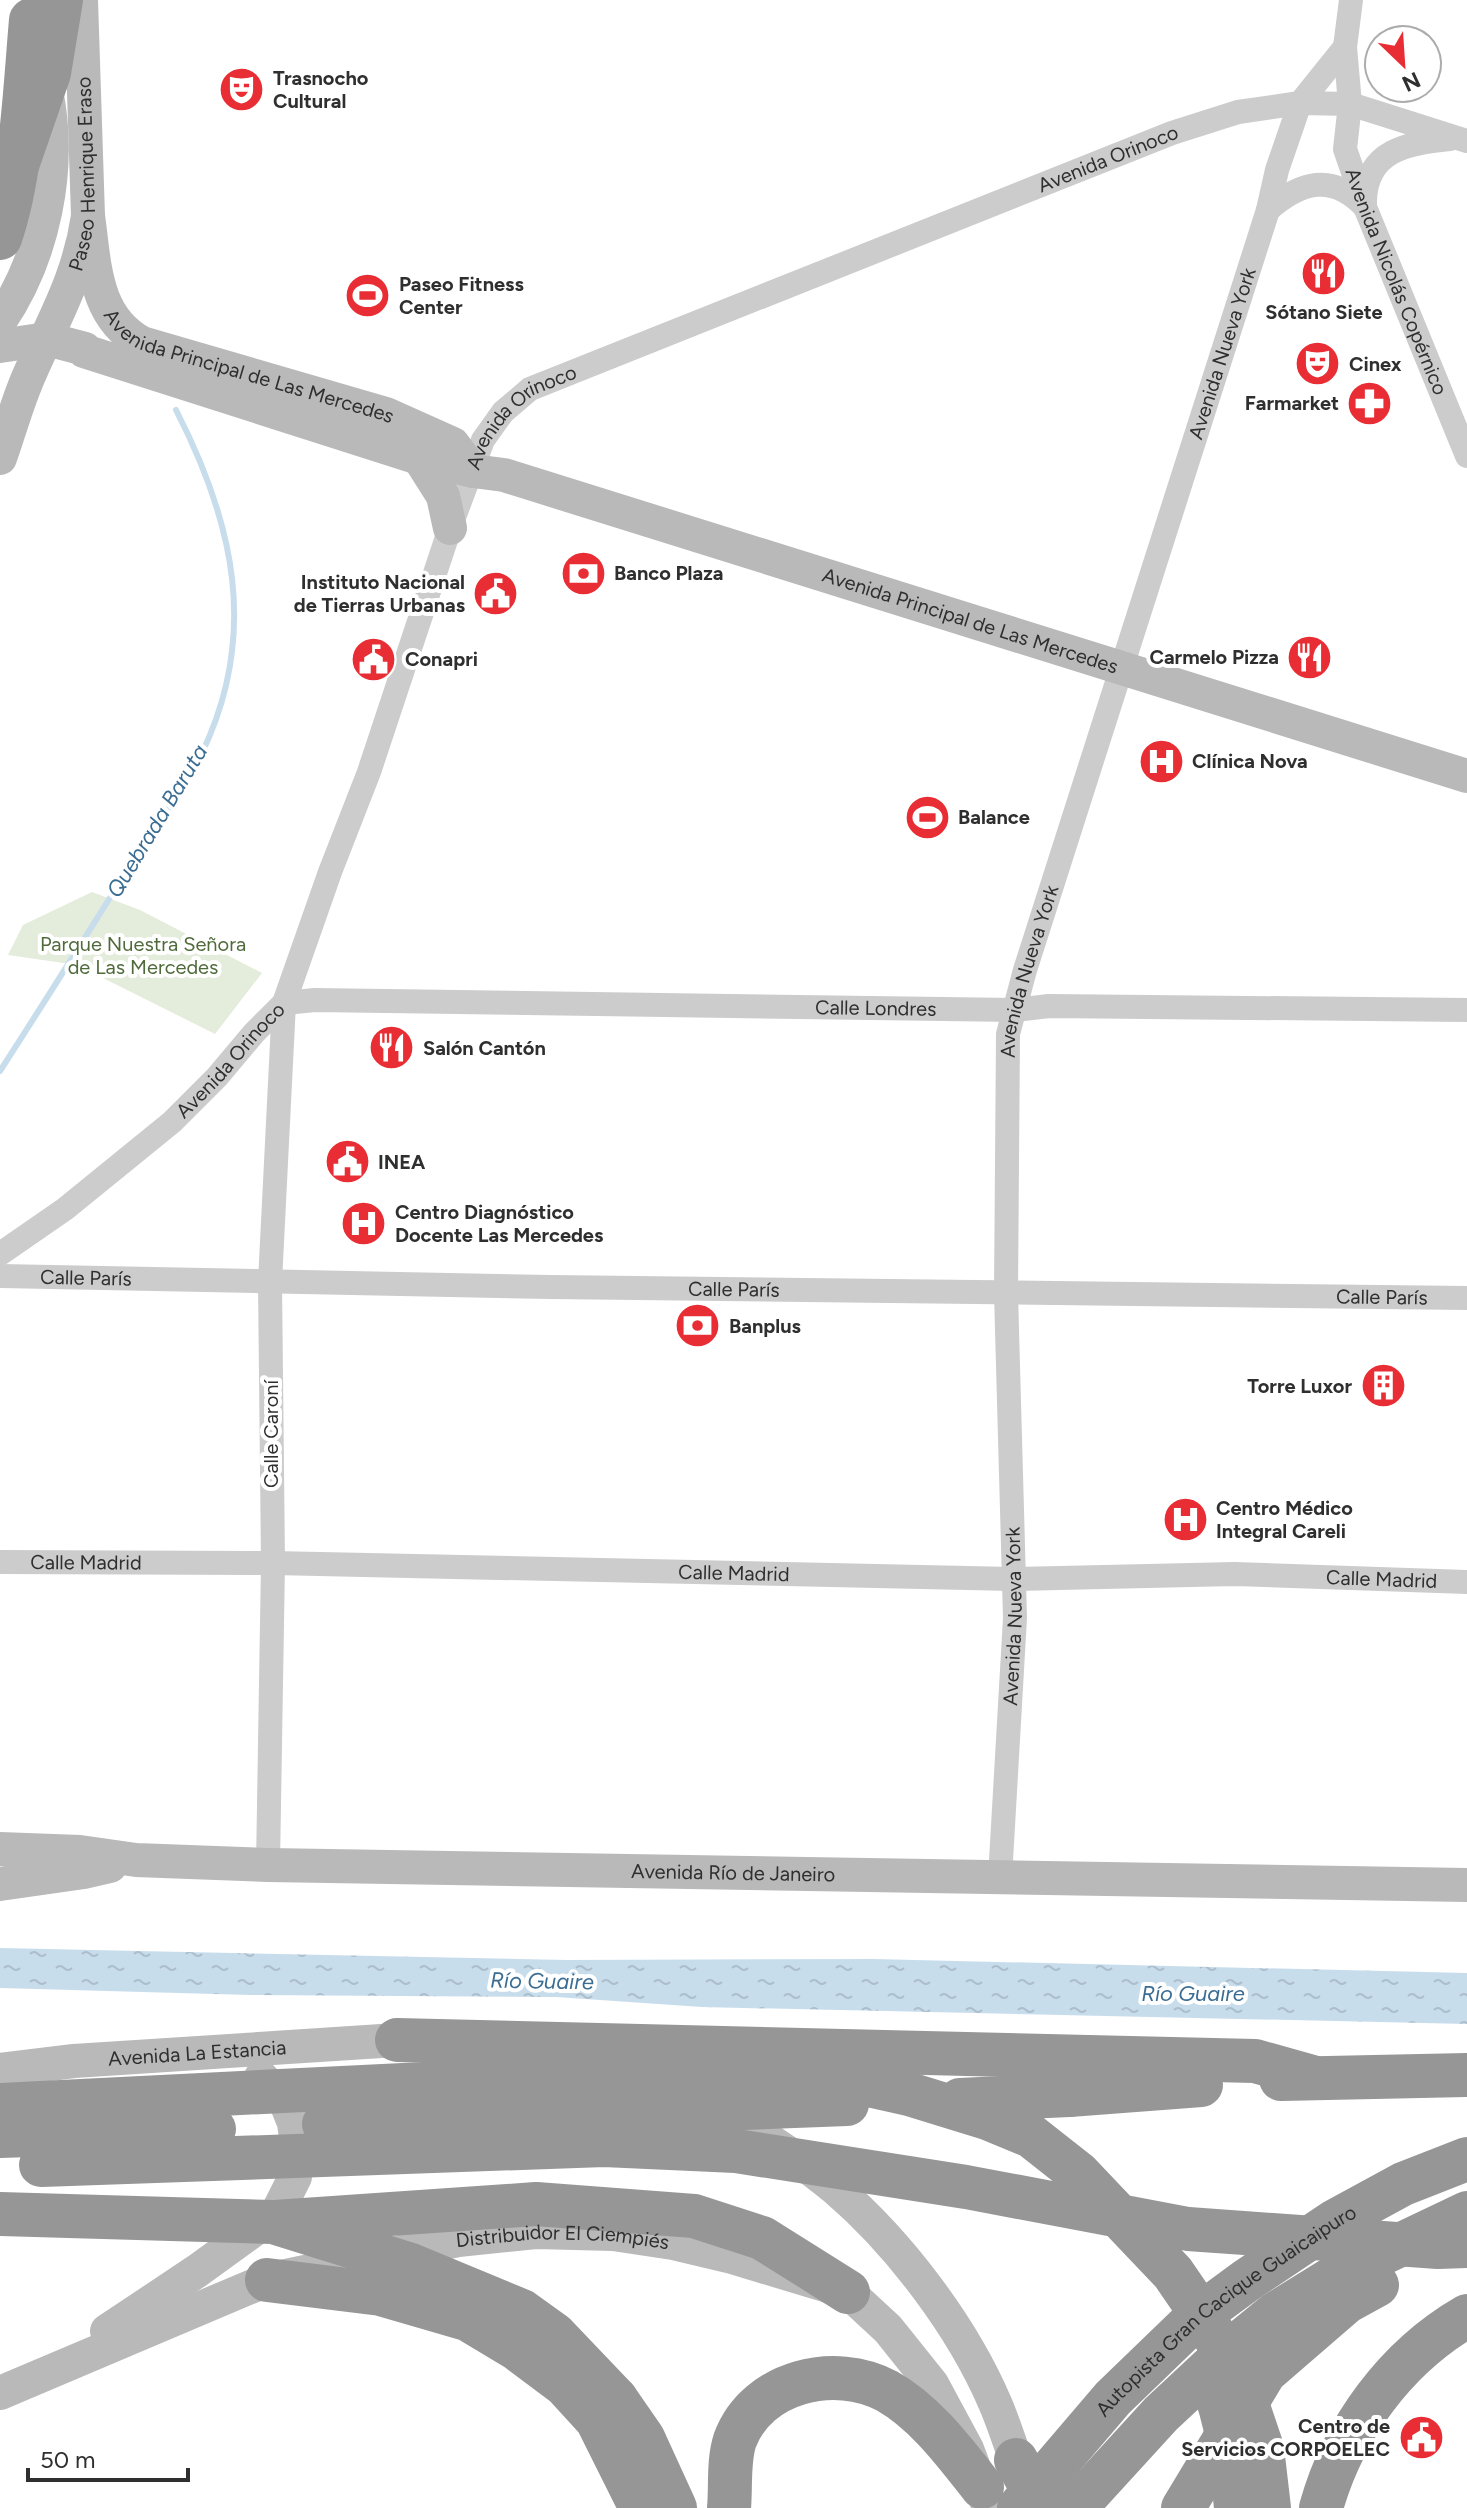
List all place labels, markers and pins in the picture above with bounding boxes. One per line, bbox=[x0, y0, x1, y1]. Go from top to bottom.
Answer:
theatre icon: Trasnocho Cultural bbox=[218, 65, 266, 113]
place label: Trasnocho Cultural bbox=[273, 66, 369, 113]
restaurant icon: Sótano Siete bbox=[1300, 249, 1348, 297]
sports icon: Paseo Fitness Center bbox=[344, 272, 392, 320]
place label: Paseo Fitness Center bbox=[399, 272, 524, 319]
place label: Sótano Siete bbox=[1265, 300, 1383, 324]
theatre icon: Cinex bbox=[1294, 340, 1342, 388]
place label: Cinex bbox=[1349, 352, 1402, 376]
pharmacy icon: Farmarket bbox=[1346, 379, 1394, 427]
place label: Farmarket bbox=[1245, 391, 1339, 415]
bank icon: Banco Plaza bbox=[559, 549, 607, 597]
place label: Banco Plaza bbox=[614, 561, 723, 585]
place label: Instituto Nacional de Tierras Urbanas bbox=[294, 570, 465, 617]
public building icon: Instituto Nacional de Tierras Urbanas bbox=[472, 570, 520, 618]
restaurant icon: Carmelo Pizza bbox=[1286, 633, 1334, 681]
public building icon: Conapri bbox=[350, 635, 398, 683]
place label: Carmelo Pizza bbox=[1149, 645, 1279, 669]
place label: Conapri bbox=[405, 647, 478, 671]
hospital icon: Clínica Nova bbox=[1137, 737, 1185, 785]
place label: Clínica Nova bbox=[1192, 749, 1308, 773]
sports icon: Balance bbox=[903, 793, 951, 841]
place label: Balance bbox=[958, 805, 1030, 829]
restaurant icon: Salón Cantón bbox=[368, 1024, 416, 1072]
place label: Salón Cantón bbox=[423, 1036, 546, 1060]
public building icon: INEA bbox=[323, 1138, 371, 1186]
place label: INEA bbox=[378, 1150, 426, 1174]
hospital icon: Centro Diagnóstico Docente Las Mercedes bbox=[340, 1199, 388, 1247]
place label: Centro Diagnóstico Docente Las Mercedes bbox=[395, 1200, 603, 1247]
bank icon: Banplus bbox=[674, 1302, 722, 1350]
place label: Banplus bbox=[729, 1314, 801, 1338]
building icon: Torre Luxor bbox=[1359, 1362, 1407, 1410]
place label: Torre Luxor bbox=[1247, 1374, 1352, 1398]
hospital icon: Centro Médico Integral Careli bbox=[1161, 1495, 1209, 1543]
place label: Centro Médico Integral Careli bbox=[1216, 1496, 1353, 1543]
public building icon: Centro de Servicios CORPOELEC bbox=[1397, 2413, 1445, 2461]
place label: Centro de Servicios CORPOELEC bbox=[1181, 2414, 1390, 2461]

